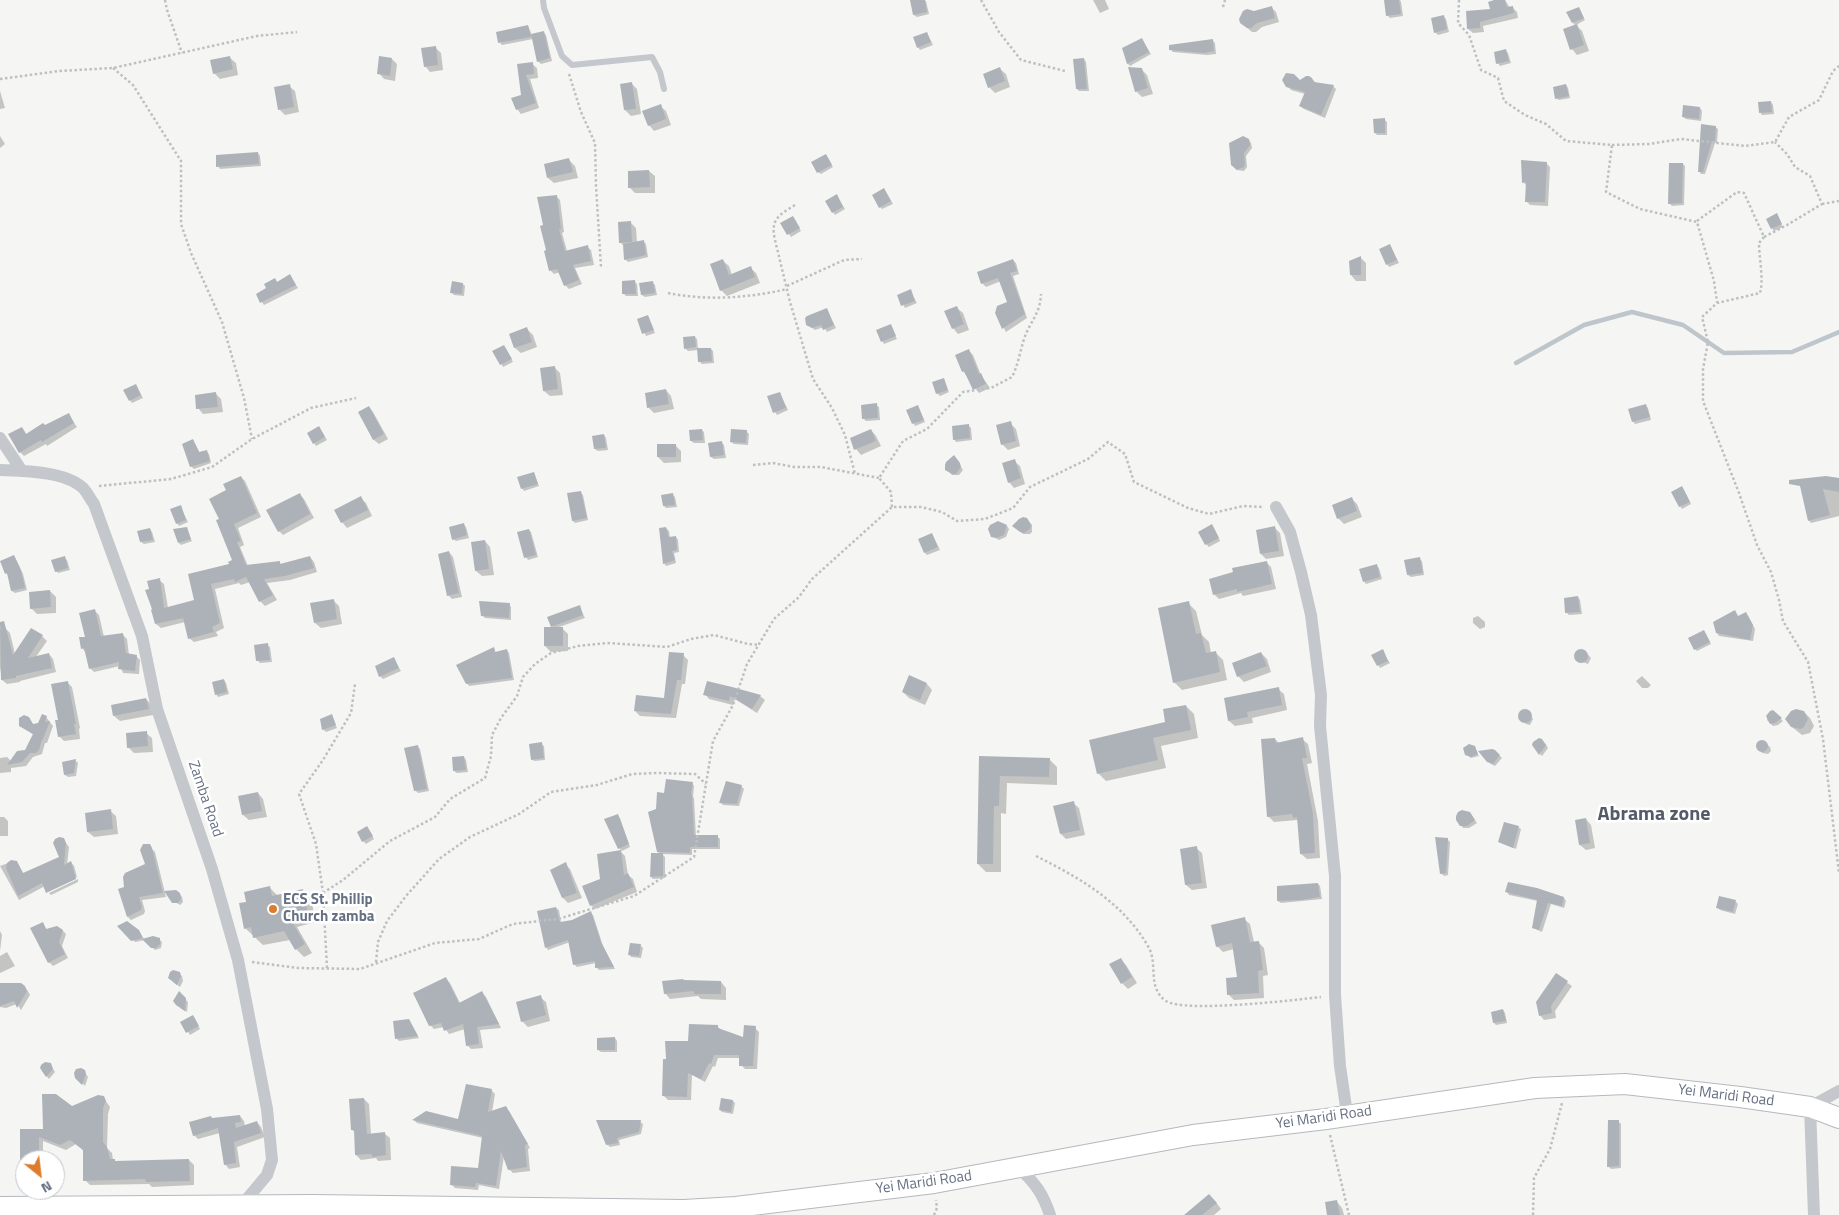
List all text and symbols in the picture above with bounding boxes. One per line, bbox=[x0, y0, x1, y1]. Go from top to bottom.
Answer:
street label: Zamba Road bbox=[184, 759, 226, 839]
district label: Abrama zone bbox=[1598, 803, 1710, 827]
place label: ECS St. Phillip Church zamba bbox=[283, 891, 374, 926]
marker: ECS St. Phillip Church zamba bbox=[267, 903, 279, 915]
street label: Yei Maridi Road bbox=[1677, 1081, 1775, 1111]
street label: Yei Maridi Road bbox=[1275, 1102, 1373, 1134]
north arrow bbox=[15, 1150, 65, 1200]
street label: Yei Maridi Road bbox=[875, 1167, 973, 1199]
text: N bbox=[38, 1176, 56, 1199]

